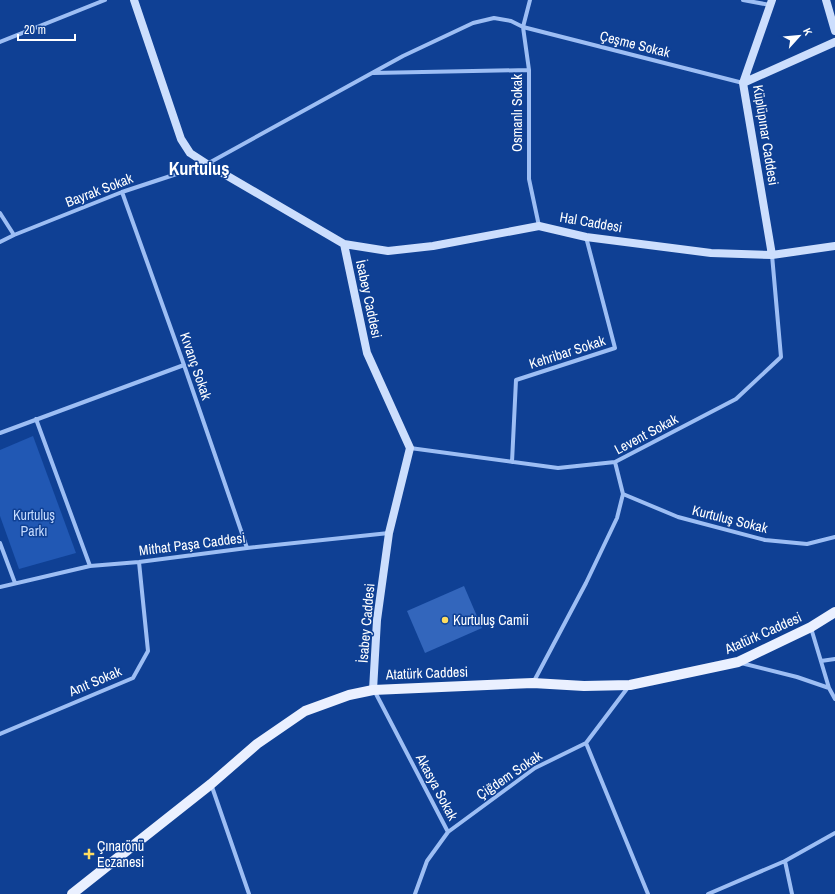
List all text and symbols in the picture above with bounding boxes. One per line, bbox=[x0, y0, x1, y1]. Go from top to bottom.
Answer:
scale bar bbox=[18, 16, 75, 42]
north arrow bbox=[779, 16, 819, 56]
text: 20 m bbox=[24, 22, 46, 38]
text: K bbox=[800, 25, 816, 38]
street label: Çeşme Sokak bbox=[598, 27, 672, 61]
street label: Osmanlı Sokak bbox=[508, 74, 526, 152]
street label: Küplüpınar Caddesi bbox=[749, 83, 783, 187]
district label: Kurtuluş bbox=[169, 156, 229, 181]
street label: Bayrak Sokak bbox=[63, 169, 136, 211]
street label: Hal Caddesi bbox=[558, 208, 624, 236]
street label: İsabey Caddesi bbox=[352, 258, 386, 340]
street label: Kıvanç Sokak bbox=[176, 330, 216, 402]
street label: Kehribar Sokak bbox=[527, 331, 608, 373]
street label: Levent Sokak bbox=[611, 410, 681, 458]
street label: Kurtuluş Sokak bbox=[690, 501, 770, 537]
park label: Kurtuluş Parkı bbox=[13, 506, 55, 540]
street label: Mithat Paşa Caddesi bbox=[138, 529, 246, 559]
street label: İsabey Caddesi bbox=[354, 582, 378, 664]
street label: Atatürk Caddesi bbox=[721, 608, 804, 658]
place label: Kurtuluş Camii bbox=[453, 611, 529, 629]
marker: Kurtuluş Camii bbox=[440, 615, 450, 625]
street label: Anıt Sokak bbox=[65, 662, 124, 701]
street label: Atatürk Caddesi bbox=[385, 663, 468, 683]
street label: Çiğdem Sokak bbox=[473, 746, 545, 804]
street label: Akasya Sokak bbox=[412, 750, 462, 824]
place label: Çınarönü Eczanesi bbox=[97, 837, 144, 871]
marker: Çınarönü Eczanesi bbox=[84, 849, 94, 859]

